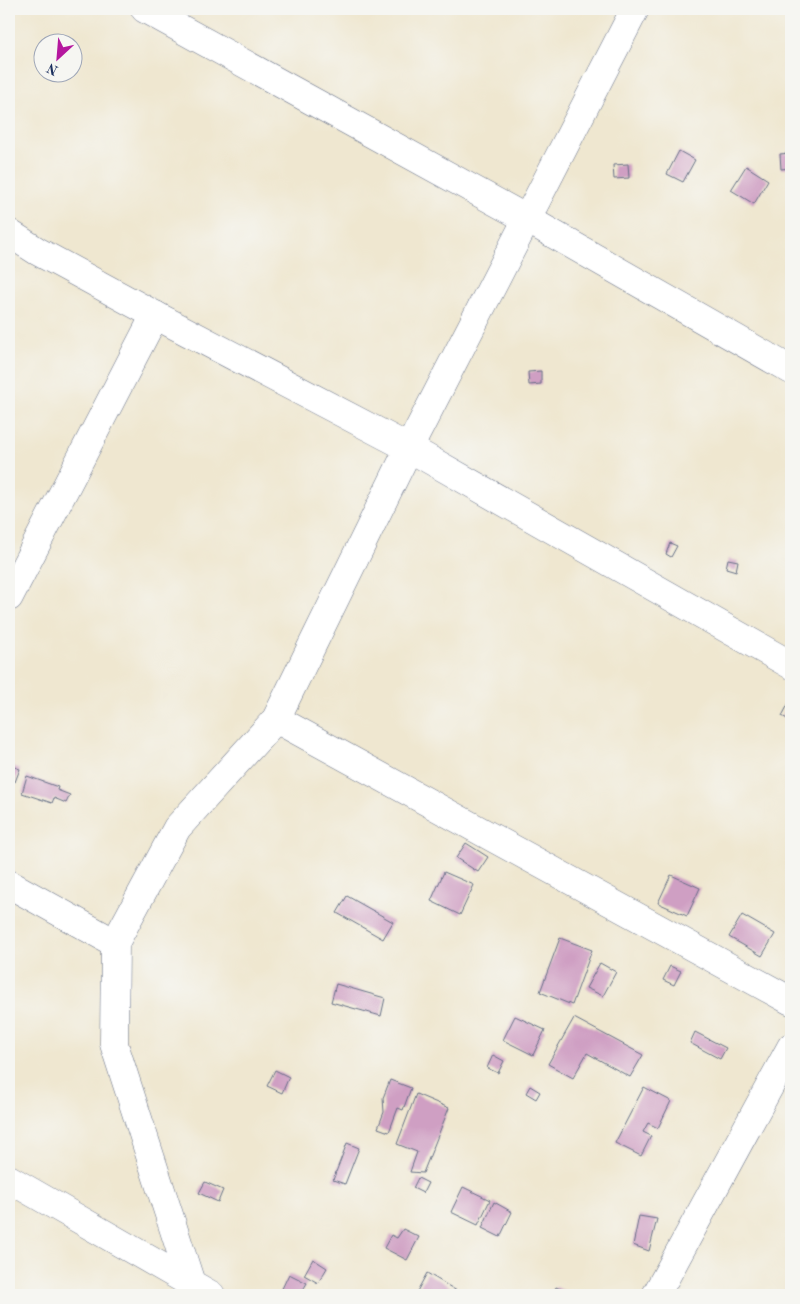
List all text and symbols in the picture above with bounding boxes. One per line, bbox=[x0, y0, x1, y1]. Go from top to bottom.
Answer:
north arrow bbox=[32, 32, 82, 82]
text: N bbox=[45, 60, 61, 77]

